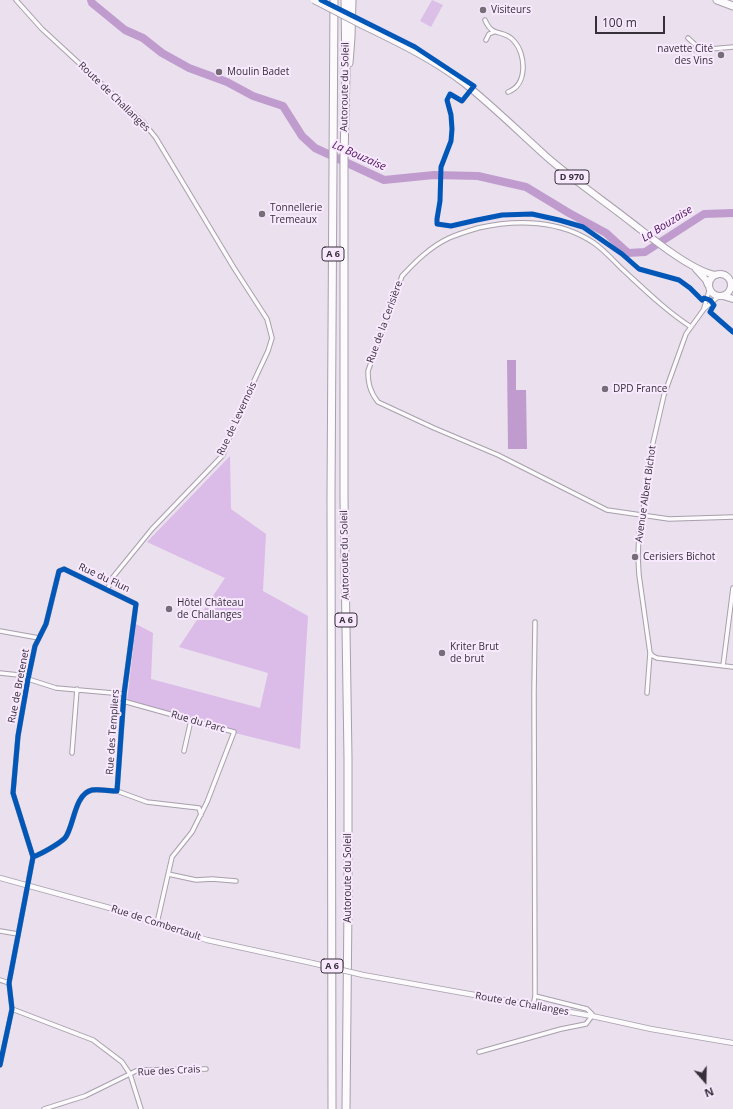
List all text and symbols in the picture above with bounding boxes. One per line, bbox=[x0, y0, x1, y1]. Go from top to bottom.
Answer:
place label: Visiteurs bbox=[491, 4, 531, 16]
marker: Visiteurs bbox=[478, 5, 488, 15]
scale bar bbox=[597, 8, 667, 34]
text: 100 m bbox=[602, 14, 637, 31]
street label: Autoroute du Soleil bbox=[338, 42, 352, 132]
place label: navette Cité des Vins bbox=[657, 43, 713, 66]
marker: navette Cité des Vins bbox=[716, 50, 726, 60]
street label: Route de Challanges bbox=[76, 60, 152, 134]
place label: Moulin Badet bbox=[227, 66, 289, 78]
marker: Moulin Badet bbox=[214, 67, 224, 77]
water label: La Bouzaise bbox=[330, 138, 388, 174]
road number: D 970 bbox=[555, 170, 589, 184]
place label: Tonnellerie Tremeaux bbox=[270, 202, 322, 226]
water label: La Bouzaise bbox=[639, 203, 695, 245]
marker: Tonnellerie Tremeaux bbox=[257, 209, 267, 219]
road number: A 6 bbox=[322, 247, 344, 261]
street label: Rue de la Cerisière bbox=[365, 279, 405, 365]
street label: Rue de Levernois bbox=[215, 380, 259, 458]
place label: DPD France bbox=[613, 383, 667, 395]
marker: DPD France bbox=[600, 384, 610, 394]
street label: Avenue Albert Bichot bbox=[633, 445, 659, 543]
street label: Autoroute du Soleil bbox=[338, 510, 352, 600]
place label: Cerisiers Bichot bbox=[643, 551, 715, 563]
marker: Cerisiers Bichot bbox=[630, 552, 640, 562]
street label: Rue du Flun bbox=[76, 561, 132, 595]
place label: Hôtel Château de Challanges bbox=[177, 597, 244, 620]
marker: Hôtel Château de Challanges bbox=[164, 604, 174, 614]
road number: A 6 bbox=[335, 613, 357, 627]
place label: Kriter Brut de brut bbox=[450, 641, 499, 664]
street label: Rue de Bretenet bbox=[6, 648, 32, 724]
marker: Kriter Brut de brut bbox=[437, 648, 447, 658]
street label: Rue des Templiers bbox=[104, 689, 122, 775]
street label: Rue du Parc bbox=[170, 709, 226, 735]
street label: Autoroute du Soleil bbox=[342, 833, 354, 923]
street label: Rue de Combertault bbox=[110, 903, 202, 943]
road number: A 6 bbox=[321, 959, 343, 973]
street label: Route de Challanges bbox=[474, 990, 570, 1018]
north arrow bbox=[685, 1061, 725, 1101]
street label: Rue des Crais bbox=[137, 1063, 201, 1079]
text: N bbox=[703, 1084, 716, 1101]

